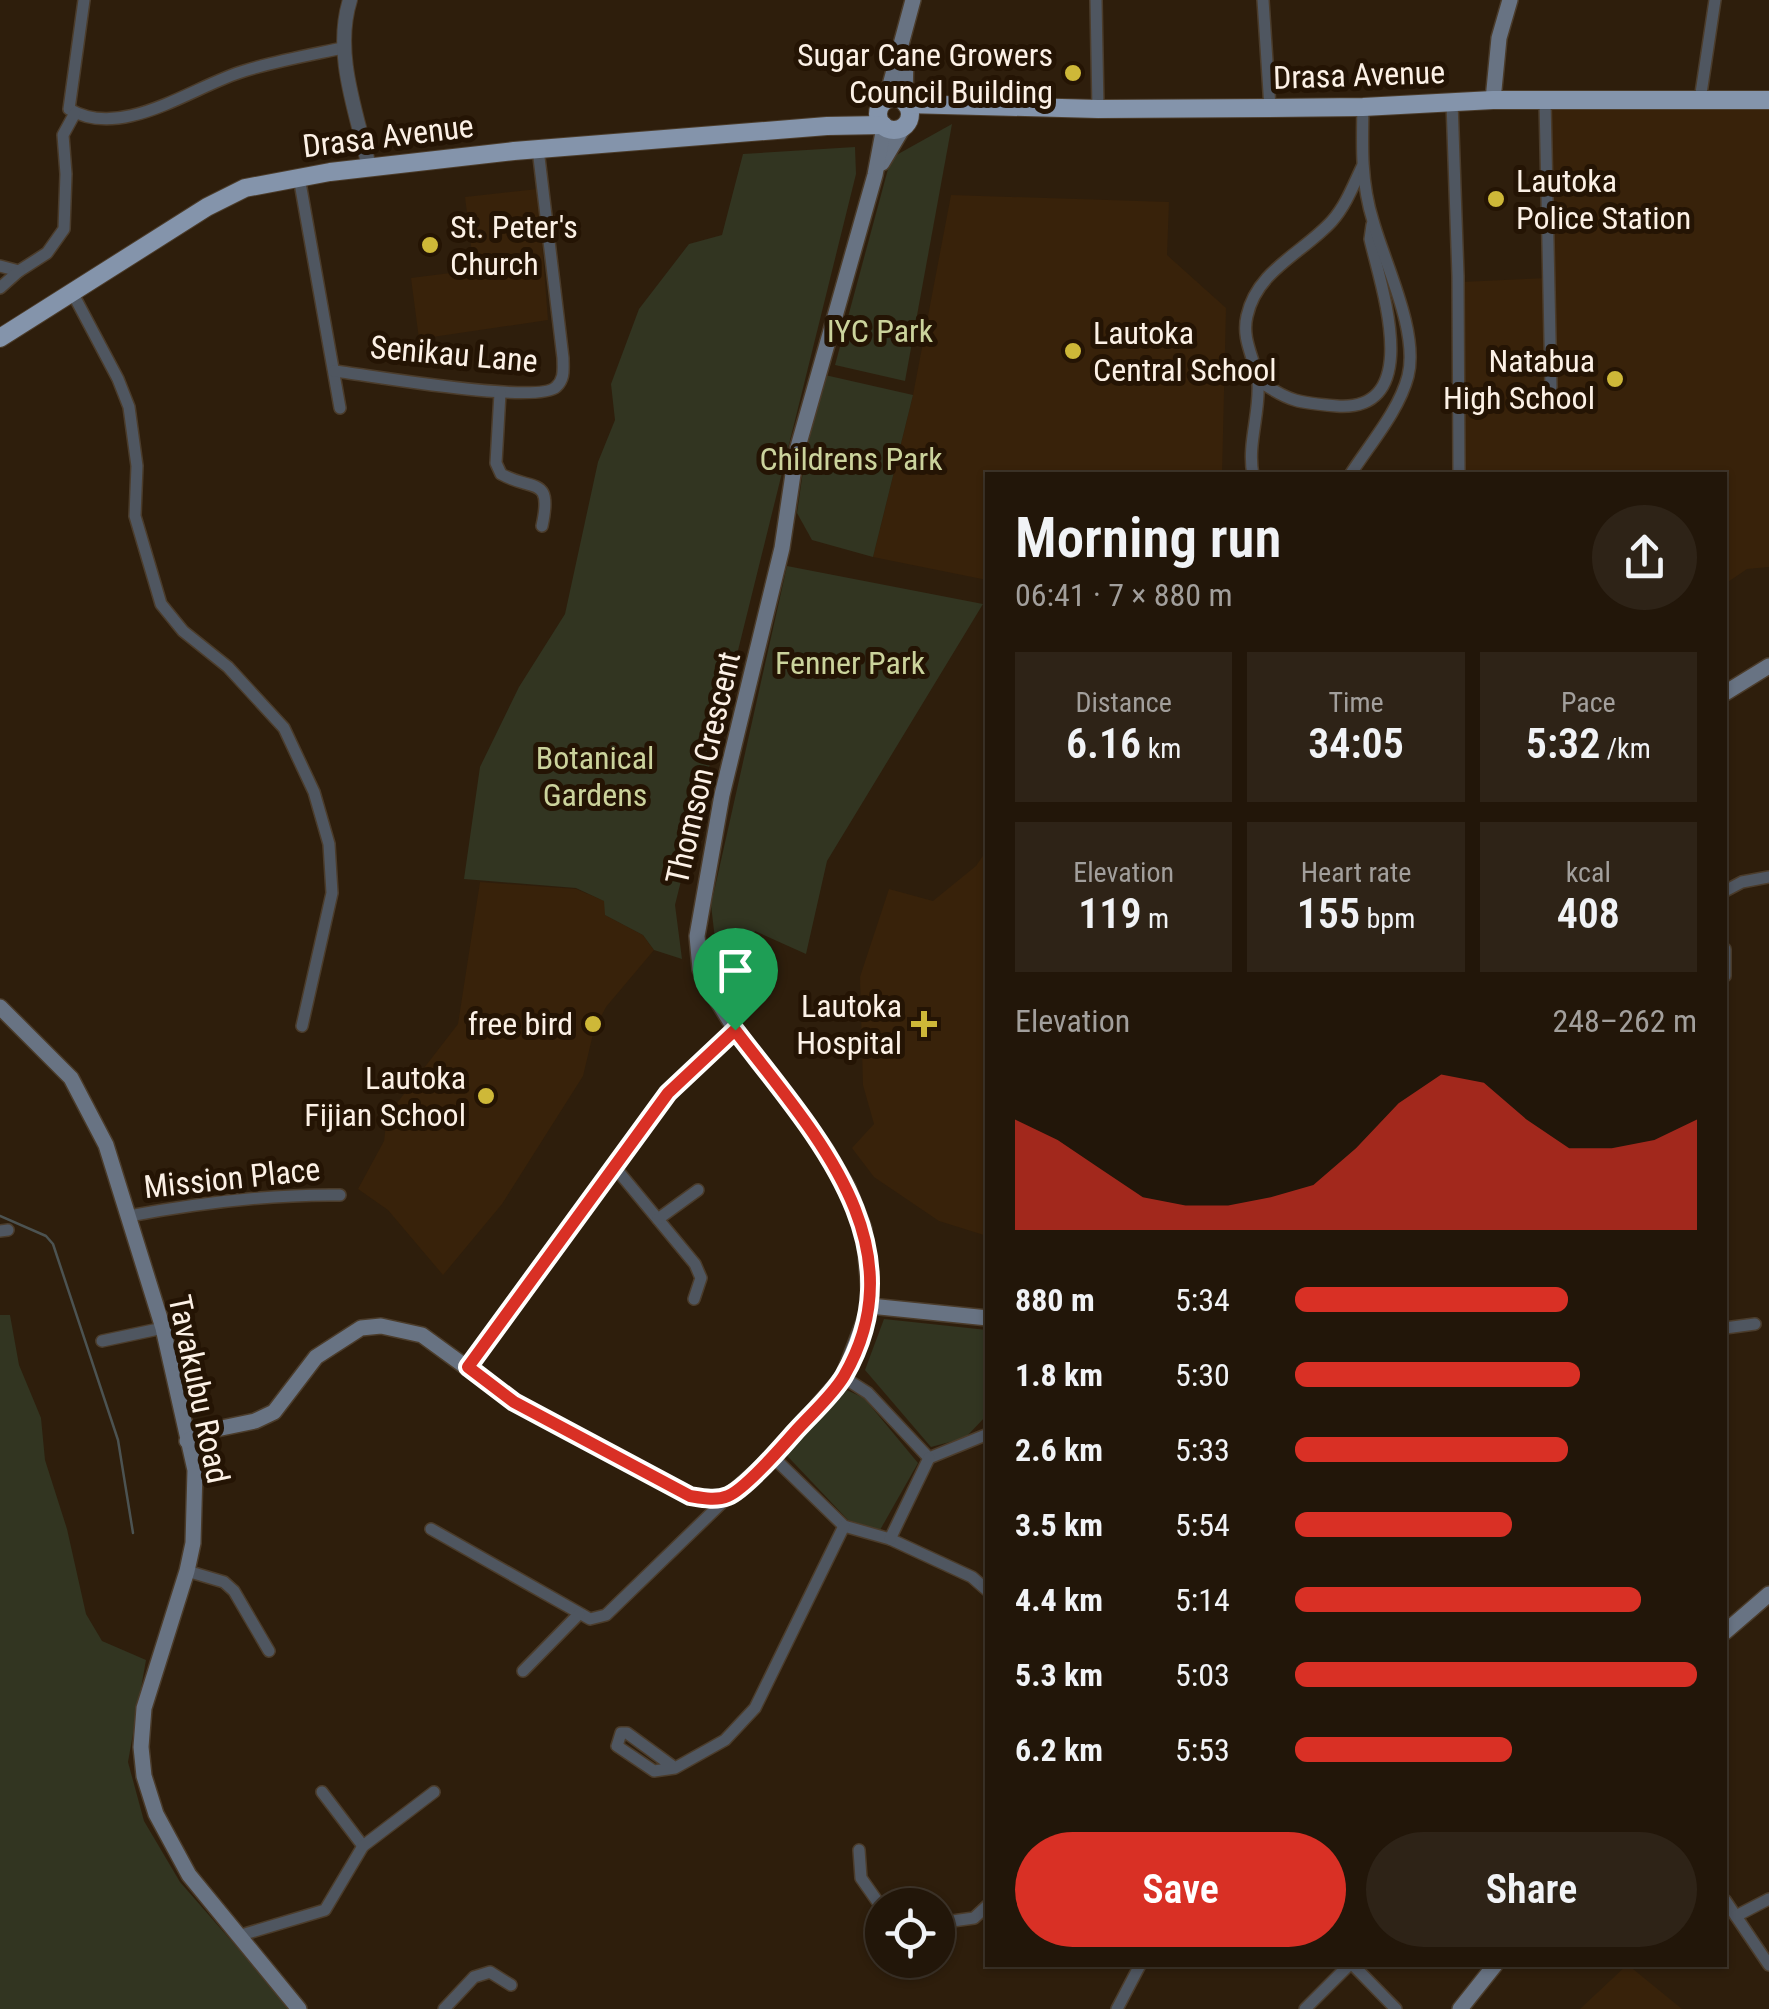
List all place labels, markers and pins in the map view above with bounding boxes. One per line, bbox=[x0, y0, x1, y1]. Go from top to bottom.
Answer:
place label: Sugar Cane Growers Council Building bbox=[797, 36, 1053, 111]
marker: Sugar Cane Growers Council Building bbox=[1062, 62, 1084, 84]
place label: Lautoka Police Station bbox=[1516, 162, 1691, 237]
marker: Lautoka Police Station bbox=[1485, 188, 1507, 210]
place label: St. Peter's Church bbox=[450, 208, 578, 283]
marker: St. Peter's Church bbox=[419, 234, 441, 256]
place label: Lautoka Central School bbox=[1093, 314, 1277, 389]
marker: Lautoka Central School bbox=[1062, 340, 1084, 362]
place label: Natabua High School bbox=[1443, 342, 1595, 417]
marker: Natabua High School bbox=[1604, 368, 1626, 390]
pin bbox=[693, 928, 778, 1031]
place label: Lautoka Hospital bbox=[796, 987, 902, 1062]
place label: free bird bbox=[468, 1005, 573, 1043]
marker: Lautoka Hospital bbox=[911, 1011, 937, 1037]
marker: free bird bbox=[582, 1013, 604, 1035]
place label: Lautoka Fijian School bbox=[304, 1059, 466, 1134]
marker: Lautoka Fijian School bbox=[475, 1085, 497, 1107]

